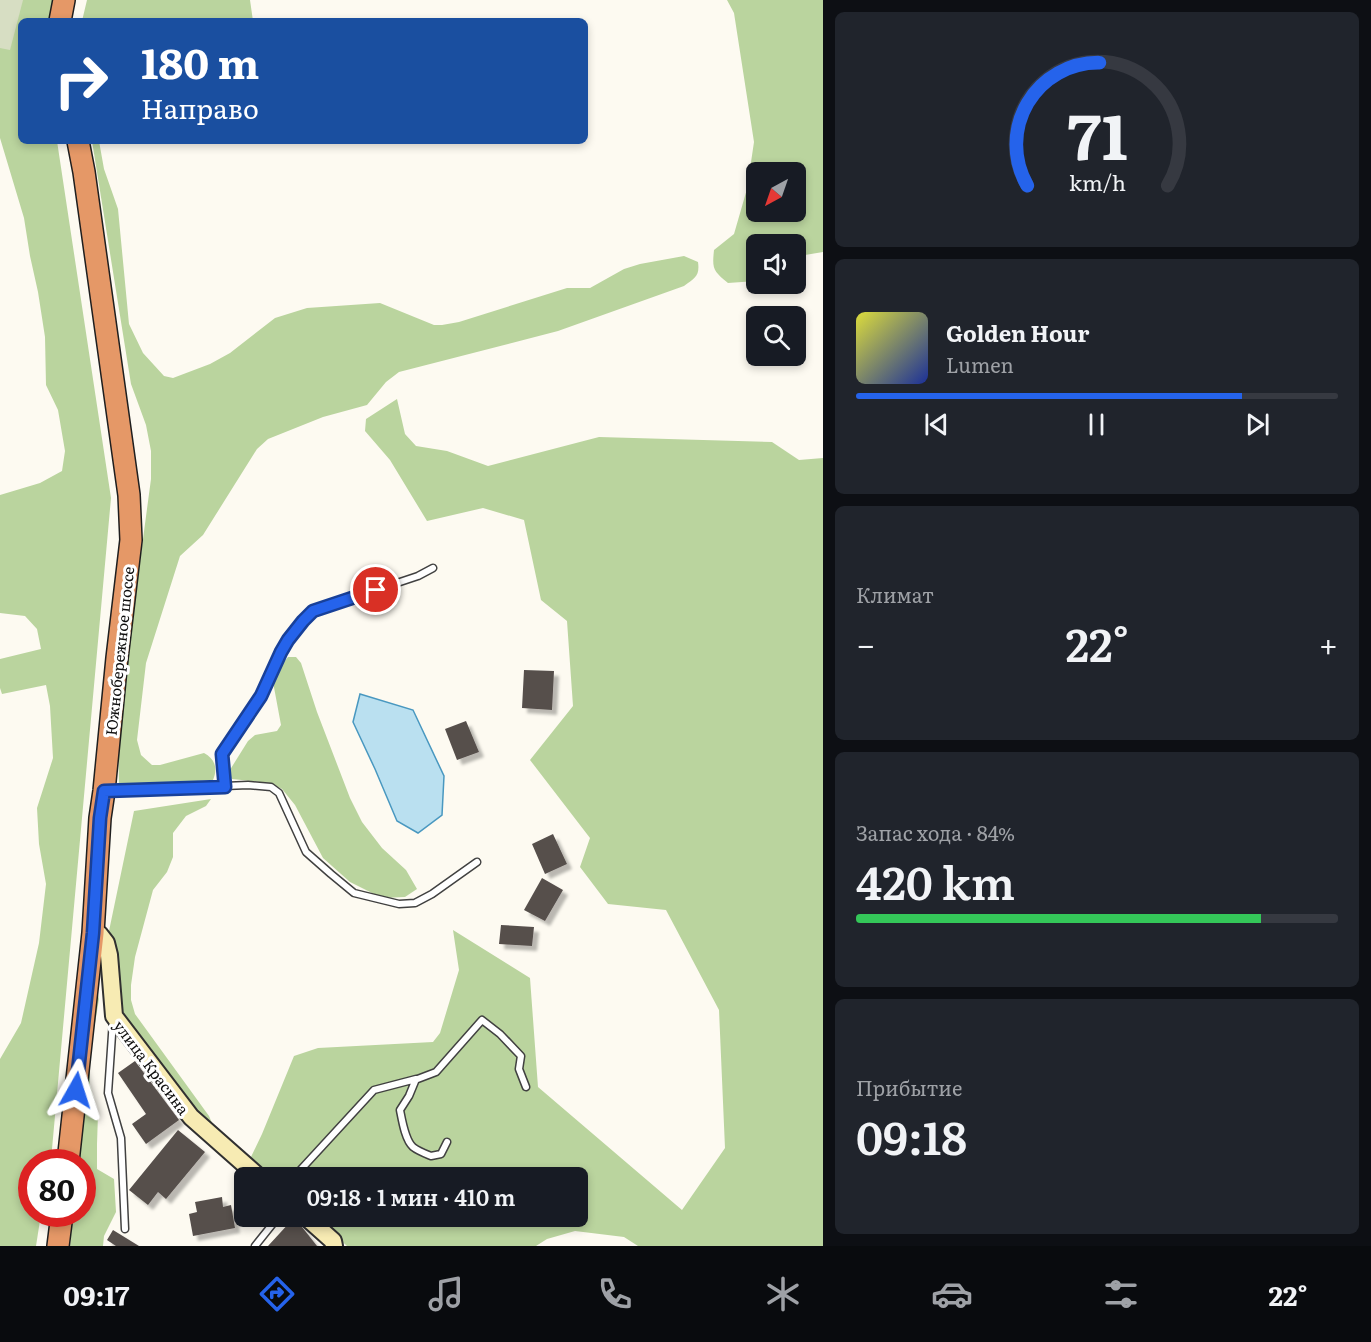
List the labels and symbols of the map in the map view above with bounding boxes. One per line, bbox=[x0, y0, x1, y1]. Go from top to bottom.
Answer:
north arrow bbox=[746, 162, 806, 222]
pin bbox=[350, 564, 401, 615]
street label: Южнобережное шоссе bbox=[99, 565, 139, 737]
street label: улица Красина bbox=[109, 1015, 196, 1120]
position arrow bbox=[44, 1058, 108, 1122]
speed limit sign: 80 bbox=[18, 1149, 96, 1227]

